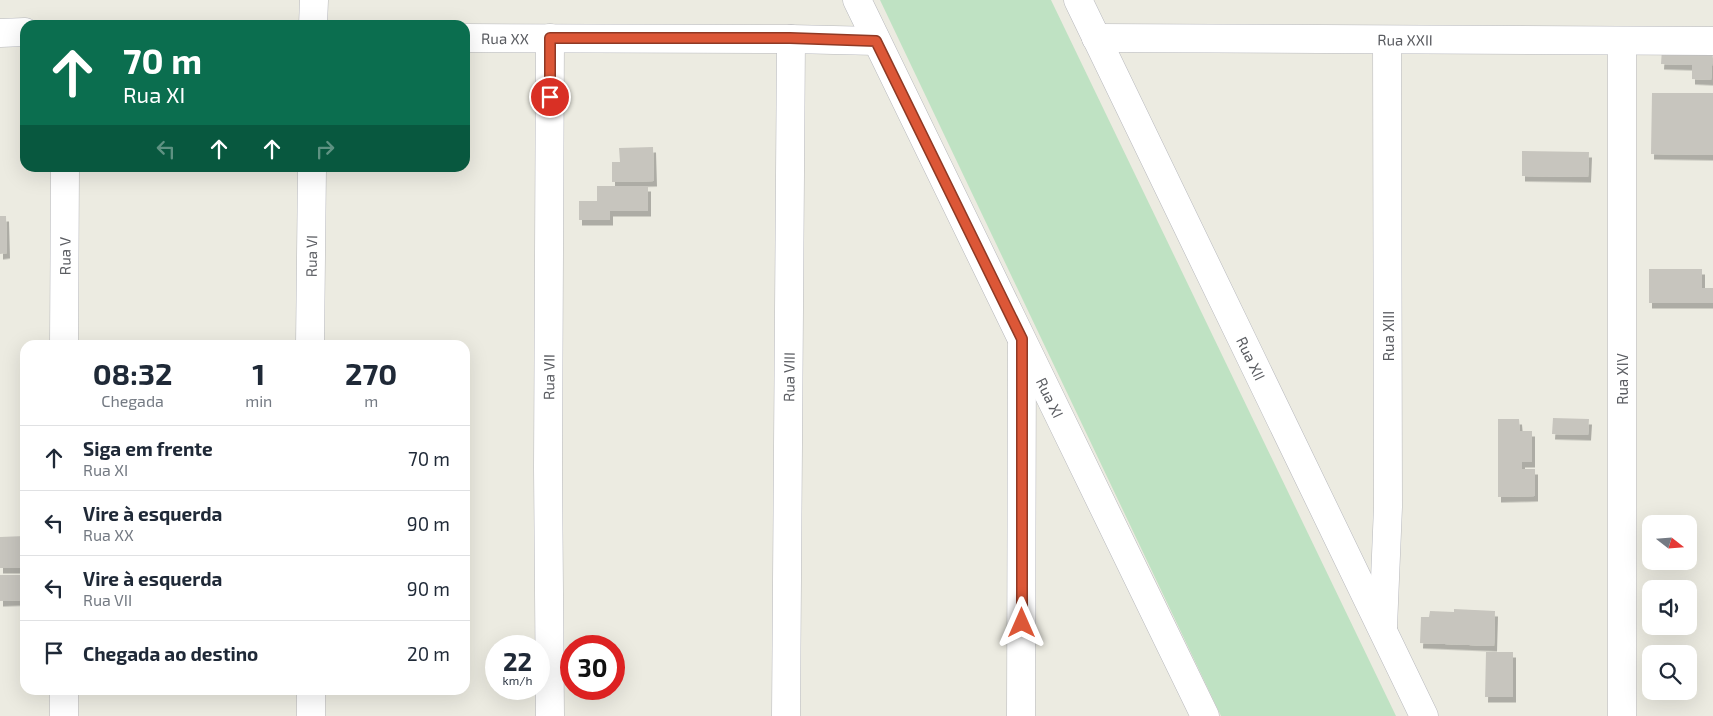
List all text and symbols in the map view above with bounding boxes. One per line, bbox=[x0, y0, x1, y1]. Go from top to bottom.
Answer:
street label: Rua XX bbox=[481, 29, 529, 47]
street label: Rua XXII bbox=[1377, 30, 1433, 49]
text: 70 m bbox=[123, 39, 202, 81]
icon: ahead bbox=[40, 40, 105, 105]
pin bbox=[529, 76, 571, 118]
text: Rua XI bbox=[123, 81, 185, 107]
icon: arrive bbox=[536, 83, 564, 111]
icon: left bbox=[152, 135, 180, 163]
icon: ahead bbox=[205, 135, 233, 163]
icon: ahead bbox=[258, 135, 286, 163]
icon: right bbox=[311, 135, 339, 163]
street label: Rua VI bbox=[302, 235, 320, 277]
street label: Rua V bbox=[55, 237, 74, 275]
street label: Rua XIII bbox=[1379, 311, 1397, 361]
street label: Rua XII bbox=[1233, 334, 1269, 383]
street label: Rua VIII bbox=[779, 352, 798, 402]
street label: Rua XIV bbox=[1613, 353, 1631, 405]
street label: Rua VII bbox=[539, 354, 558, 400]
text: 08:32 bbox=[93, 355, 172, 391]
text: 1 bbox=[252, 355, 265, 391]
text: 270 bbox=[345, 355, 397, 391]
street label: Rua XI bbox=[1033, 374, 1068, 421]
text: Chegada bbox=[101, 391, 164, 410]
text: min bbox=[245, 391, 272, 410]
text: m bbox=[364, 391, 378, 410]
text: Siga em frente bbox=[83, 437, 213, 460]
icon: ahead bbox=[40, 444, 68, 472]
text: 70 m bbox=[408, 447, 450, 470]
text: Rua XI bbox=[83, 460, 128, 479]
text: Vire à esquerda bbox=[83, 502, 222, 525]
icon: left bbox=[40, 509, 68, 537]
text: 90 m bbox=[407, 512, 450, 535]
north arrow bbox=[1642, 515, 1698, 570]
map controls bbox=[1642, 515, 1697, 700]
text: Rua XX bbox=[83, 525, 134, 544]
text: Vire à esquerda bbox=[83, 567, 222, 590]
icon: left bbox=[40, 574, 68, 602]
text: 90 m bbox=[407, 577, 450, 600]
button: sound bbox=[1642, 580, 1697, 635]
text: Rua VII bbox=[83, 590, 132, 609]
position arrow bbox=[995, 596, 1047, 648]
speed limit sign: 30 bbox=[560, 635, 625, 700]
icon: arrive bbox=[40, 639, 68, 667]
text: Chegada ao destino bbox=[83, 642, 258, 665]
text: 20 m bbox=[407, 642, 450, 665]
button: search bbox=[1642, 645, 1697, 700]
text: 22 bbox=[503, 646, 532, 676]
text: km/h bbox=[503, 673, 532, 687]

